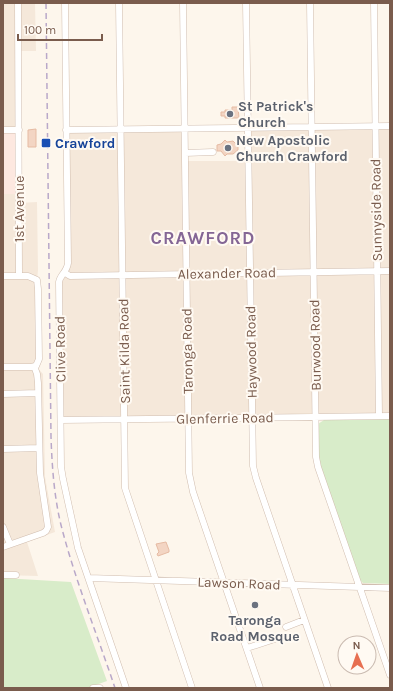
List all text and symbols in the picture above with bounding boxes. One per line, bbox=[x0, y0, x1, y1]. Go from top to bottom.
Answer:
scale bar bbox=[18, 16, 102, 42]
text: 100 m bbox=[24, 23, 56, 37]
place label: St Patrick's Church bbox=[238, 98, 314, 131]
marker: St Patrick's Church bbox=[225, 109, 235, 119]
place label: New Apostolic Church Crawford bbox=[236, 132, 348, 165]
place label: Crawford bbox=[55, 135, 115, 152]
marker: Crawford bbox=[40, 137, 52, 149]
marker: New Apostolic Church Crawford bbox=[223, 143, 233, 153]
street label: Sunnyside Road bbox=[367, 158, 386, 262]
street label: 1st Avenue bbox=[11, 176, 28, 242]
district label: CRAWFORD bbox=[151, 227, 255, 249]
street label: Alexander Road bbox=[178, 264, 276, 283]
street label: Saint Kilda Road bbox=[115, 298, 134, 404]
street label: Burwood Road bbox=[306, 299, 325, 391]
street label: Haywood Road bbox=[242, 305, 261, 399]
street label: Taronga Road bbox=[178, 308, 197, 394]
street label: Clive Road bbox=[51, 316, 70, 382]
street label: Glenferrie Road bbox=[176, 409, 274, 428]
street label: Lawson Road bbox=[197, 574, 281, 593]
marker: Taronga Road Mosque bbox=[250, 600, 260, 610]
place label: Taronga Road Mosque bbox=[210, 612, 300, 645]
north arrow bbox=[337, 635, 377, 675]
text: N bbox=[352, 639, 361, 652]

